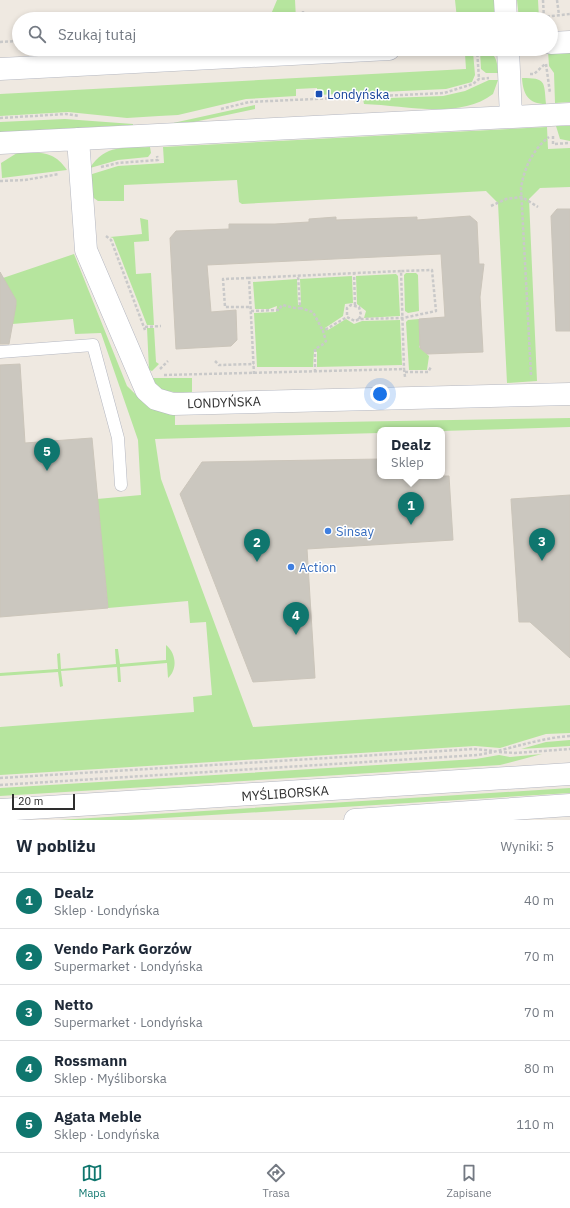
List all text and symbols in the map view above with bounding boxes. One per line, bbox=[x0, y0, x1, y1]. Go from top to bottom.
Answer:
search box bbox=[12, 12, 558, 56]
icon: search bbox=[26, 23, 48, 45]
text: Szukaj tutaj bbox=[58, 25, 136, 44]
place label: Londyńska bbox=[327, 86, 390, 103]
marker: Londyńska bbox=[314, 89, 324, 99]
your location bbox=[370, 384, 390, 404]
street label: LONDYŃSKA bbox=[187, 393, 262, 412]
popup bbox=[377, 427, 445, 479]
text: Dealz bbox=[391, 435, 431, 454]
pin: 5 bbox=[34, 438, 60, 471]
text: Sklep bbox=[391, 454, 424, 471]
pin: 1 bbox=[398, 492, 424, 525]
place label: Sinsay bbox=[336, 523, 374, 540]
marker: Sinsay bbox=[323, 526, 333, 536]
pin: 3 bbox=[529, 528, 555, 561]
pin: 2 bbox=[244, 529, 270, 562]
place label: Action bbox=[299, 559, 336, 576]
marker: Action bbox=[286, 562, 296, 572]
pin: 4 bbox=[283, 602, 309, 635]
street label: MYŚLIBORSKA bbox=[241, 782, 330, 805]
scale bar bbox=[12, 792, 75, 811]
text: 20 m bbox=[18, 794, 43, 808]
text: W pobliżu bbox=[16, 835, 96, 857]
text: Wyniki: 5 bbox=[501, 838, 554, 855]
text: Dealz bbox=[54, 883, 94, 902]
text: 1 bbox=[25, 892, 33, 909]
text: 40 m bbox=[524, 892, 554, 909]
text: Sklep · Londyńska bbox=[54, 902, 160, 919]
text: Vendo Park Gorzów bbox=[54, 939, 192, 958]
text: 2 bbox=[25, 948, 33, 965]
text: 70 m bbox=[524, 948, 554, 965]
text: Supermarket · Londyńska bbox=[54, 958, 203, 975]
text: Netto bbox=[54, 995, 93, 1014]
text: 3 bbox=[25, 1004, 33, 1021]
text: 70 m bbox=[524, 1004, 554, 1021]
text: Supermarket · Londyńska bbox=[54, 1014, 203, 1031]
text: Rossmann bbox=[54, 1051, 127, 1070]
text: 4 bbox=[25, 1060, 33, 1077]
text: 80 m bbox=[524, 1060, 554, 1077]
text: Sklep · Myśliborska bbox=[54, 1070, 167, 1087]
text: Agata Meble bbox=[54, 1107, 142, 1126]
text: 5 bbox=[25, 1116, 33, 1133]
text: 110 m bbox=[516, 1116, 554, 1133]
text: Sklep · Londyńska bbox=[54, 1126, 160, 1143]
tab: Mapa bbox=[79, 1162, 106, 1200]
tab: Trasa bbox=[263, 1162, 290, 1200]
tab: Zapisane bbox=[447, 1162, 491, 1200]

